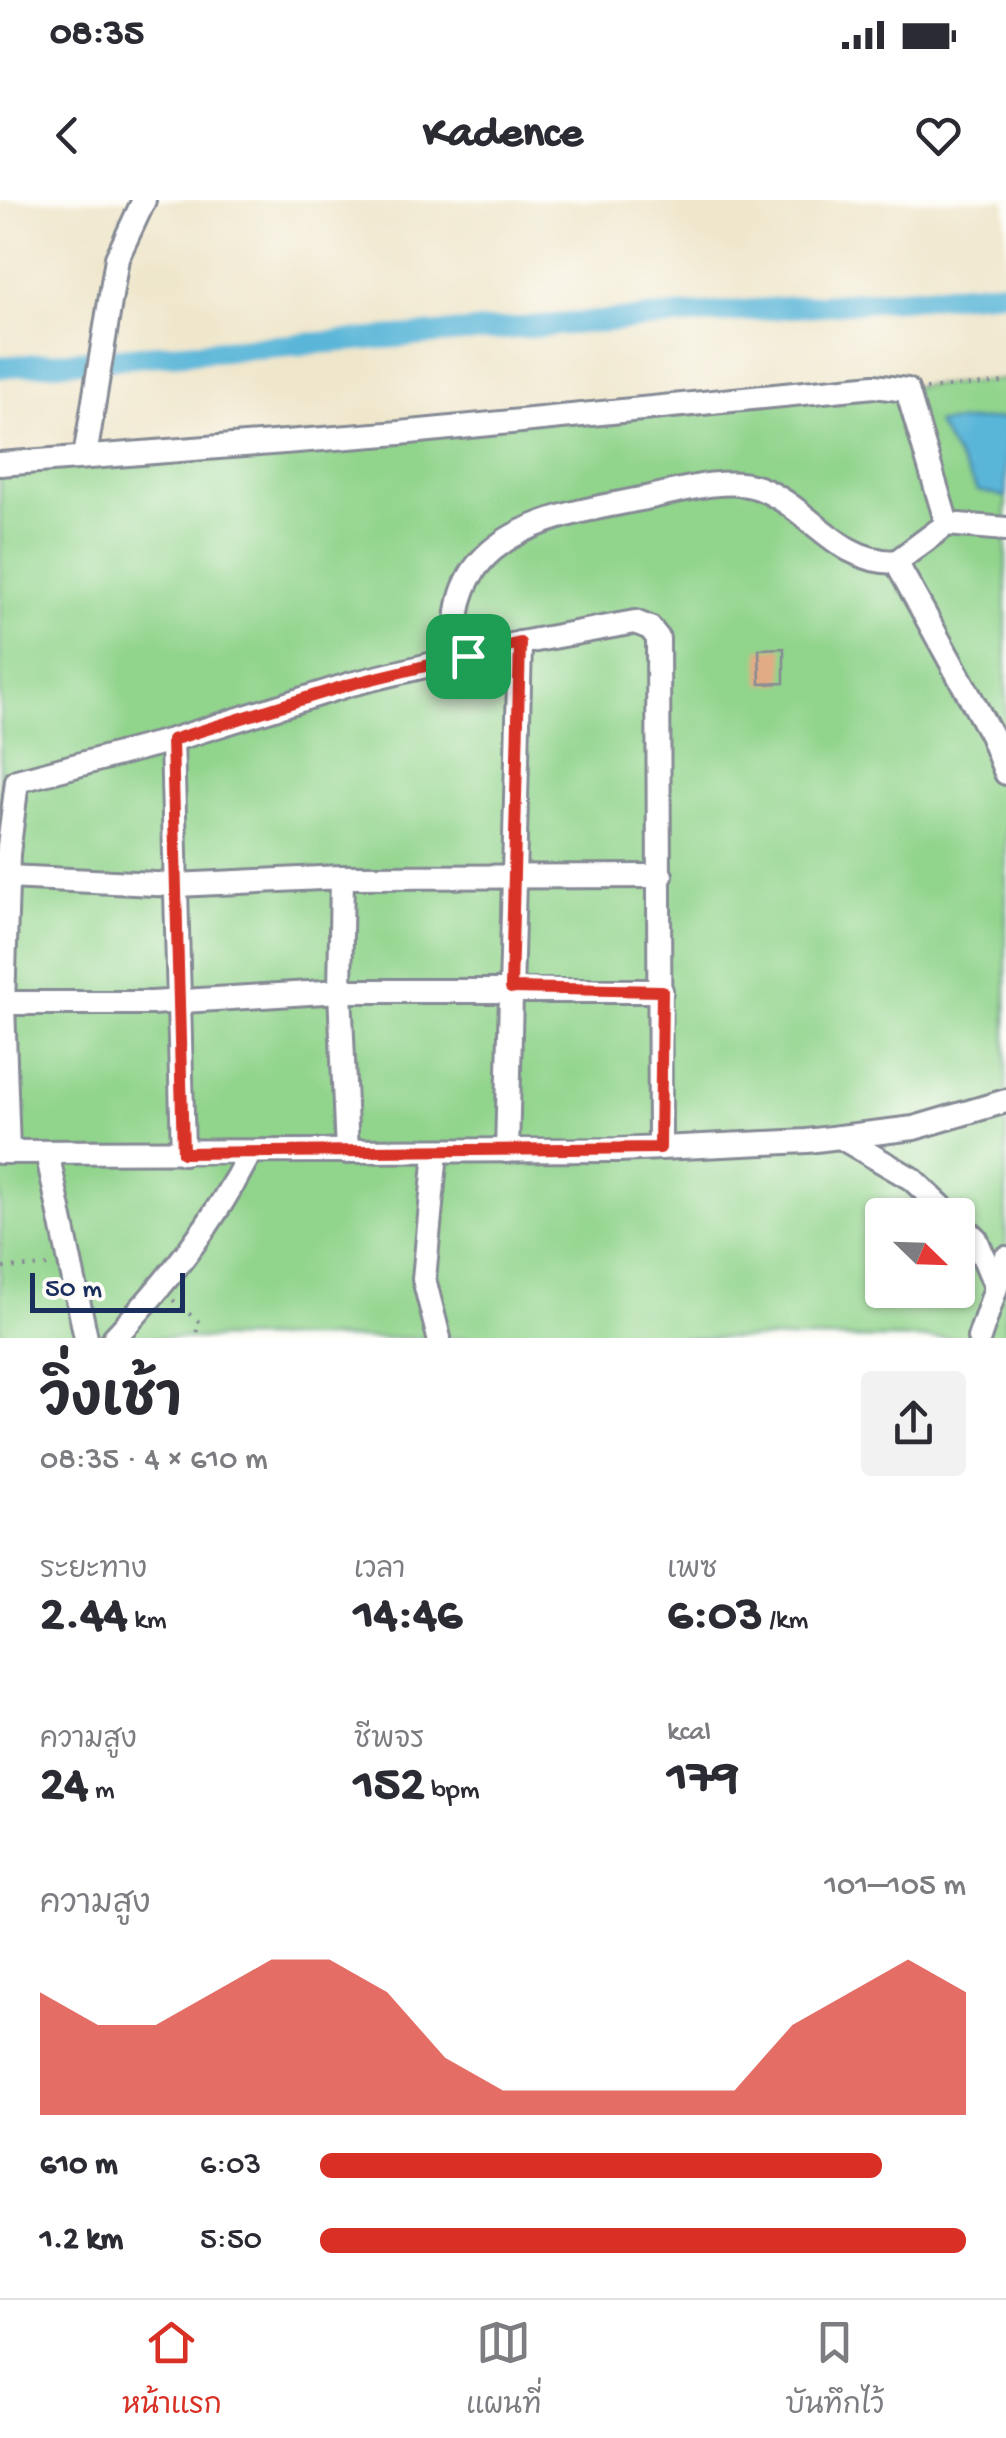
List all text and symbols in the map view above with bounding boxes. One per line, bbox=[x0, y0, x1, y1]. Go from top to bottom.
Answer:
text: 08:35 bbox=[50, 13, 144, 57]
icon: back bbox=[40, 108, 95, 163]
icon: heart bbox=[911, 108, 966, 163]
text: Kadence bbox=[423, 109, 583, 162]
pin bbox=[426, 614, 511, 699]
icon: arrive bbox=[441, 629, 496, 684]
north arrow bbox=[865, 1198, 975, 1308]
map controls bbox=[865, 1198, 975, 1308]
scale bar bbox=[30, 1268, 185, 1312]
text: 50 m bbox=[45, 1274, 102, 1307]
button: share bbox=[861, 1371, 966, 1476]
text: วิ่งเช้า bbox=[40, 1372, 182, 1436]
text: 08:35 · 4 × 610 m bbox=[40, 1442, 268, 1480]
text: ระยะทาง bbox=[40, 1555, 147, 1588]
text: เวลา bbox=[354, 1555, 405, 1588]
text: เพซ bbox=[667, 1555, 717, 1588]
text: 2.44 bbox=[40, 1588, 128, 1647]
text: 14:46 bbox=[354, 1588, 462, 1647]
text: 6:03 bbox=[667, 1588, 763, 1647]
text: km bbox=[128, 1605, 167, 1638]
text: /km bbox=[763, 1605, 808, 1638]
text: kcal bbox=[667, 1717, 711, 1750]
text: ความสูง bbox=[40, 1725, 137, 1758]
text: ชีพจร bbox=[354, 1725, 424, 1758]
text: 179 bbox=[667, 1750, 739, 1809]
text: 24 bbox=[40, 1758, 88, 1817]
text: 152 bbox=[354, 1758, 425, 1817]
text: m bbox=[88, 1775, 115, 1808]
text: bpm bbox=[425, 1775, 480, 1808]
text: 101–105 m bbox=[824, 1868, 966, 1906]
text: ความสูง bbox=[40, 1887, 151, 1925]
text: 610 m bbox=[40, 2147, 118, 2185]
text: 6:03 bbox=[200, 2147, 261, 2185]
text: 1.2 km bbox=[40, 2222, 123, 2260]
text: 5:50 bbox=[200, 2222, 262, 2260]
tab: หน้าแรก bbox=[122, 2315, 222, 2424]
tab: แผนที่ bbox=[466, 2315, 542, 2424]
tab: บันทึกไว้ bbox=[786, 2315, 884, 2424]

